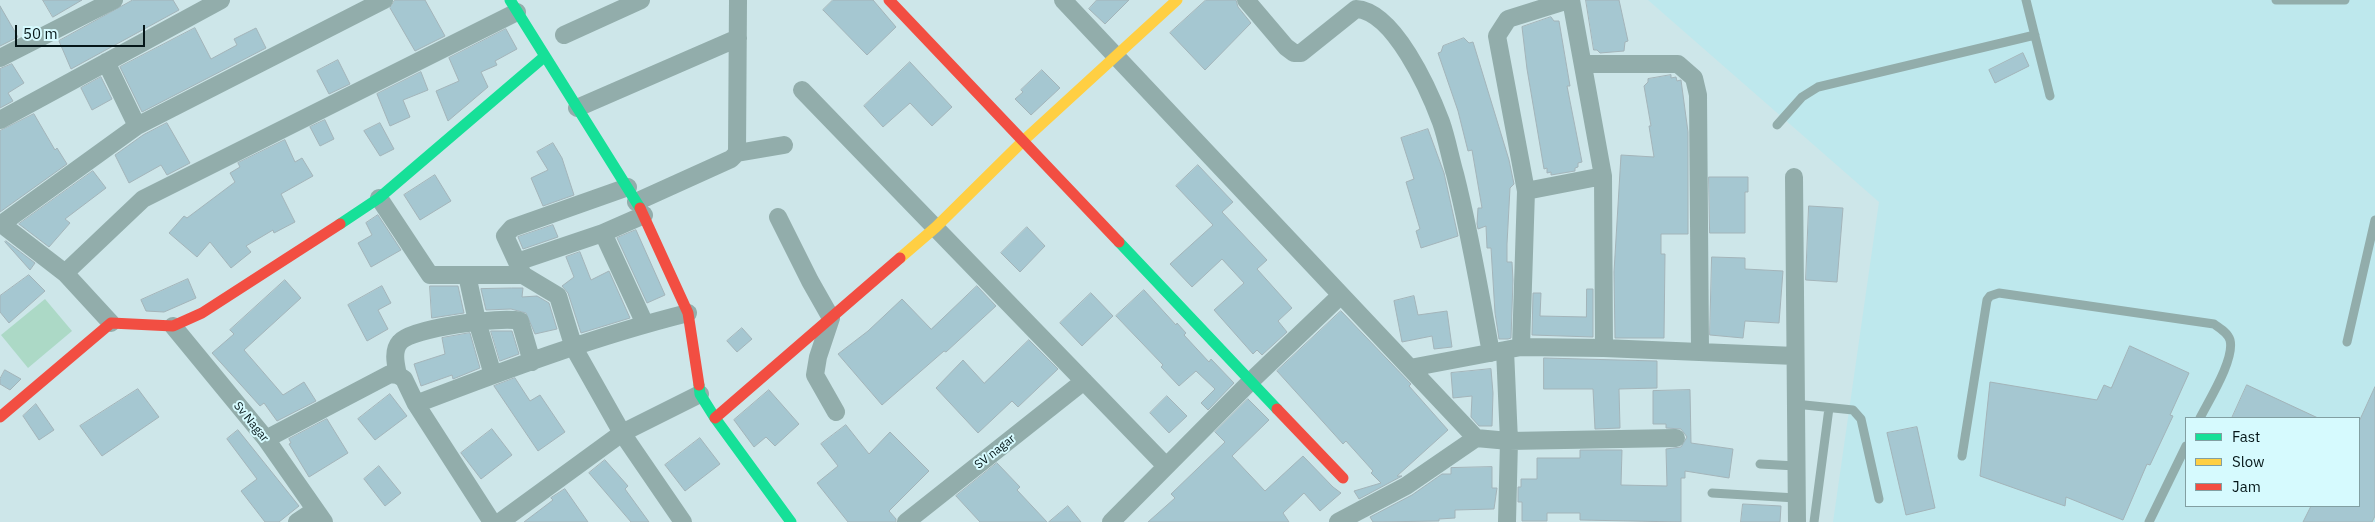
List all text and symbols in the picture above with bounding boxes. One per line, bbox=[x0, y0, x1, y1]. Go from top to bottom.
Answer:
scale bar bbox=[18, 15, 148, 47]
text: 50 m bbox=[23, 24, 58, 43]
street label: Sv Nagar bbox=[230, 399, 272, 445]
legend bbox=[2185, 417, 2360, 507]
text: Fast bbox=[2232, 427, 2260, 446]
street label: SV nagar bbox=[972, 432, 1018, 472]
text: Slow bbox=[2232, 452, 2265, 471]
text: Jam bbox=[2232, 477, 2261, 496]

